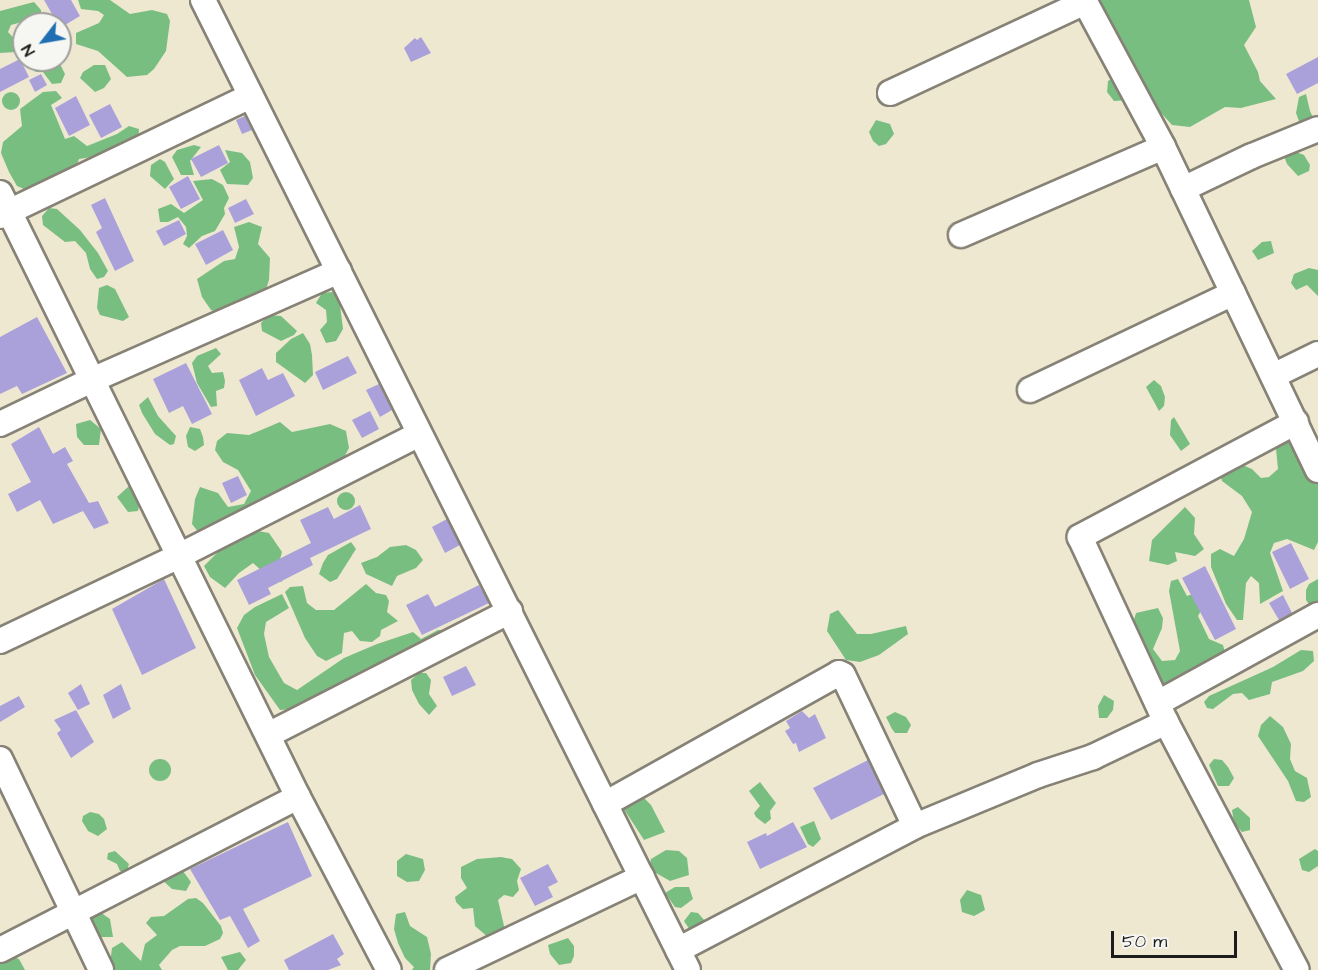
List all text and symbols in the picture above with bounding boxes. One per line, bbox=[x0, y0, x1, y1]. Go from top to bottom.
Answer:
north arrow bbox=[12, 12, 72, 72]
text: N bbox=[16, 40, 40, 60]
scale bar bbox=[1114, 919, 1240, 957]
text: 50 m bbox=[1122, 929, 1167, 954]

